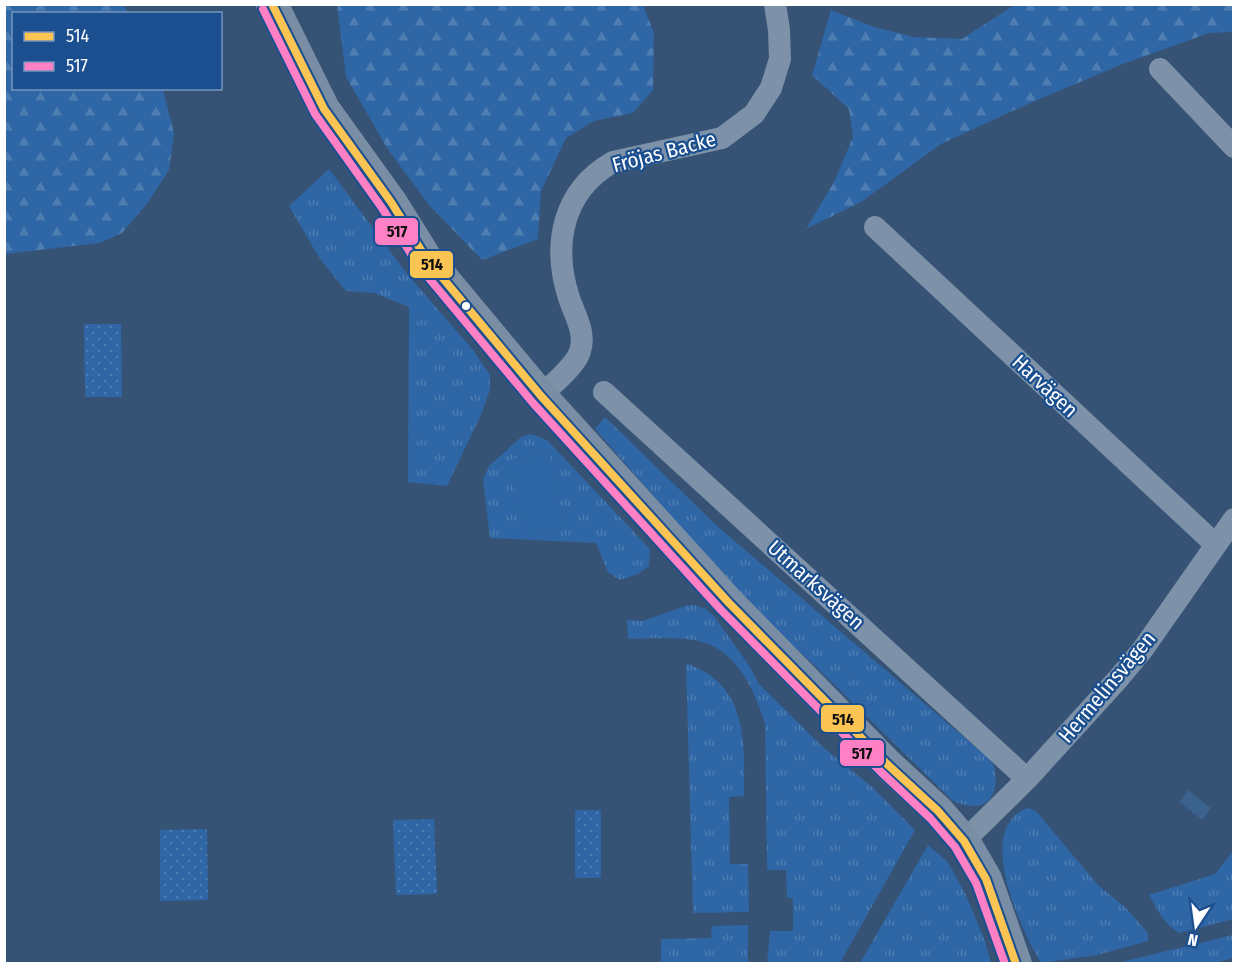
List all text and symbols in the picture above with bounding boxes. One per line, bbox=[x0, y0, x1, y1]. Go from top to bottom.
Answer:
legend bbox=[12, 12, 222, 90]
text: 514 bbox=[66, 25, 89, 47]
text: 517 bbox=[66, 55, 88, 77]
street label: Fröjas Backe bbox=[609, 126, 719, 178]
line badge: 517 bbox=[374, 217, 419, 246]
text: 517 bbox=[387, 222, 407, 241]
line badge: 514 bbox=[409, 250, 454, 279]
text: 514 bbox=[421, 255, 443, 274]
unlabelled marker bbox=[460, 300, 472, 312]
street label: Harvägen bbox=[1007, 349, 1083, 423]
street label: Utmarksvägen bbox=[762, 535, 870, 635]
street label: Hermelinsvägen bbox=[1053, 626, 1161, 748]
line badge: 514 bbox=[820, 704, 865, 733]
text: 514 bbox=[832, 710, 854, 729]
line badge: 517 bbox=[839, 739, 885, 767]
text: 517 bbox=[852, 744, 872, 763]
north arrow bbox=[1166, 896, 1226, 956]
text: N bbox=[1186, 930, 1200, 950]

